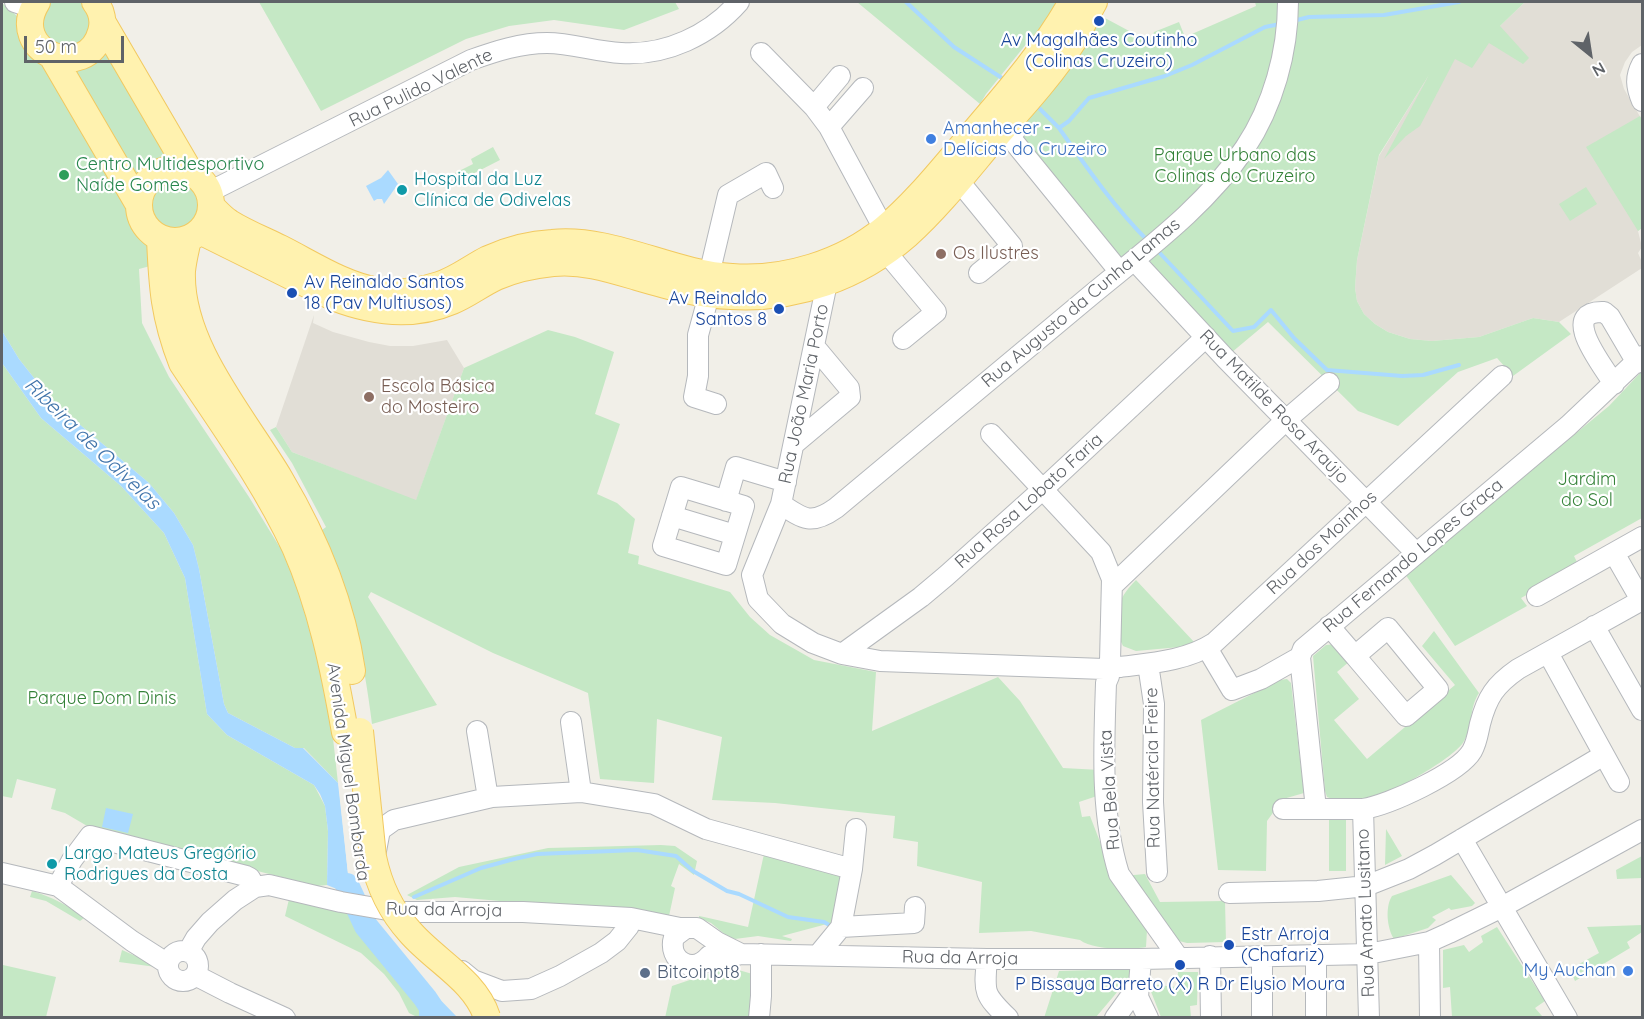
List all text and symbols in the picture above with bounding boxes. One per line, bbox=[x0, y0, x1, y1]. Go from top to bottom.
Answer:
marker: Av Magalhães Coutinho (Colinas Cruzeiro) bbox=[1092, 14, 1106, 28]
scale bar bbox=[27, 24, 128, 62]
north arrow bbox=[1560, 24, 1620, 84]
place label: Av Magalhães Coutinho (Colinas Cruzeiro) bbox=[1001, 30, 1197, 72]
text: 50 m bbox=[35, 35, 77, 58]
street label: Rua Pulido Valente bbox=[346, 44, 496, 132]
text: N bbox=[1589, 58, 1609, 81]
place label: Amanhecer - Delícias do Cruzeiro bbox=[943, 118, 1107, 160]
marker: Amanhecer - Delícias do Cruzeiro bbox=[924, 132, 938, 146]
park label: Parque Urbano das Colinas do Cruzeiro bbox=[1154, 145, 1316, 188]
place label: Centro Multidesportivo Naíde Gomes bbox=[76, 154, 264, 196]
marker: Centro Multidesportivo Naíde Gomes bbox=[57, 168, 71, 182]
place label: Hospital da Luz Clínica de Odivelas bbox=[414, 169, 571, 212]
marker: Hospital da Luz Clínica de Odivelas bbox=[395, 183, 409, 197]
street label: Rua Augusto da Cunha Lamas bbox=[977, 214, 1185, 392]
place label: Os Ilustres bbox=[953, 243, 1039, 265]
marker: Os Ilustres bbox=[934, 247, 948, 261]
place label: Av Reinaldo Santos 18 (Pav Multiusos) bbox=[304, 272, 464, 314]
marker: Av Reinaldo Santos 18 (Pav Multiusos) bbox=[285, 286, 299, 300]
place label: Av Reinaldo Santos 8 bbox=[668, 288, 767, 330]
marker: Av Reinaldo Santos 8 bbox=[772, 302, 786, 316]
street label: Rua João Maria Porto bbox=[774, 302, 834, 486]
street label: Rua Matilde Rosa Araújo bbox=[1195, 325, 1353, 489]
water label: Ribeira de Odivelas bbox=[19, 373, 165, 515]
place label: Escola Básica do Mosteiro bbox=[381, 376, 495, 418]
marker: Escola Básica do Mosteiro bbox=[362, 390, 376, 404]
street label: Rua Rosa Lobato Faria bbox=[951, 429, 1107, 573]
park label: Jardim do Sol bbox=[1558, 469, 1616, 512]
street label: Rua Fernando Lopes Graça bbox=[1318, 474, 1508, 638]
street label: Rua dos Moinhos bbox=[1262, 486, 1382, 600]
street label: Avenida Miguel Bombarda bbox=[322, 661, 374, 883]
street label: Rua Natércia Freire bbox=[1141, 687, 1165, 849]
park label: Parque Dom Dinis bbox=[27, 688, 177, 710]
street label: Rua Bela Vista bbox=[1095, 729, 1125, 851]
street label: Rua Amato Lusitano bbox=[1352, 828, 1380, 998]
place label: Largo Mateus Gregório Rodrigues da Costa bbox=[64, 843, 256, 886]
marker: Largo Mateus Gregório Rodrigues da Costa bbox=[45, 857, 59, 871]
street label: Rua da Arroja bbox=[386, 898, 502, 922]
place label: Estr Arroja (Chafariz) bbox=[1241, 924, 1329, 966]
marker: Estr Arroja (Chafariz) bbox=[1222, 938, 1236, 952]
street label: Rua da Arroja bbox=[902, 946, 1018, 970]
marker: P Bissaya Barreto (X) R Dr Elysio Moura bbox=[1173, 958, 1187, 972]
place label: My Auchan bbox=[1523, 960, 1616, 982]
place label: Bitcoinpt8 bbox=[657, 962, 740, 984]
marker: My Auchan bbox=[1621, 964, 1635, 978]
marker: Bitcoinpt8 bbox=[638, 966, 652, 980]
place label: P Bissaya Barreto (X) R Dr Elysio Moura bbox=[1015, 974, 1345, 996]

